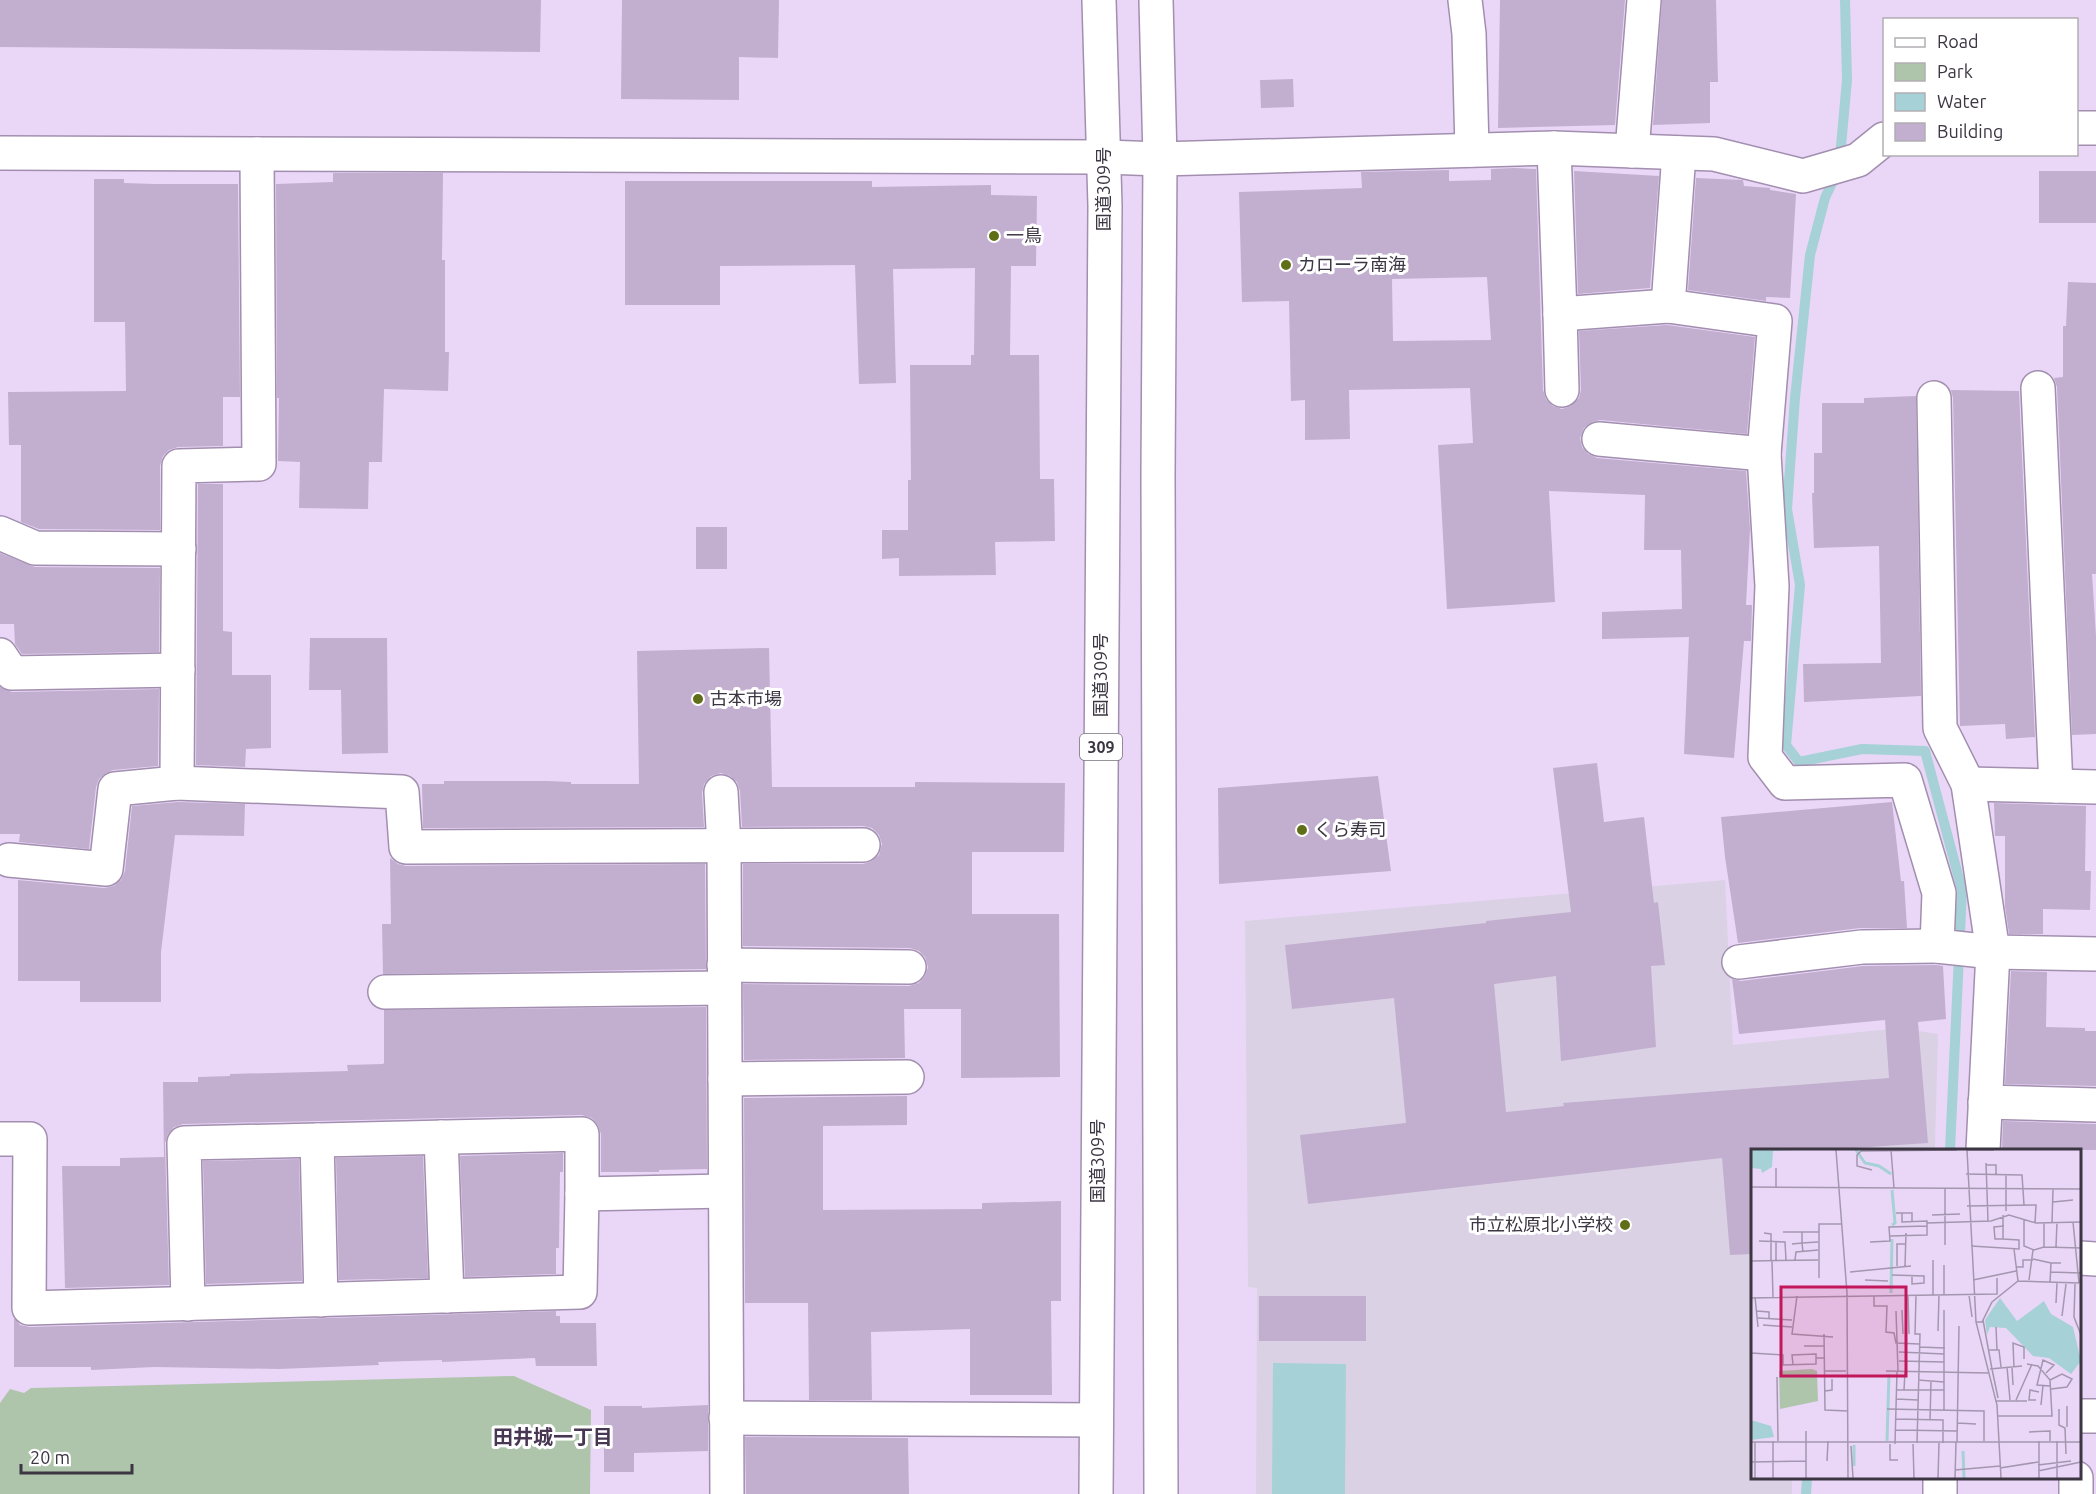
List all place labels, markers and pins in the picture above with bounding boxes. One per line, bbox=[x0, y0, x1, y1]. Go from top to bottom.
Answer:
place label: 一鳥 bbox=[1006, 225, 1042, 245]
marker: 一鳥 bbox=[987, 229, 1001, 243]
place label: カローラ南海 bbox=[1298, 254, 1406, 274]
marker: カローラ南海 bbox=[1279, 258, 1293, 272]
place label: 古本市場 bbox=[710, 688, 782, 708]
marker: 古本市場 bbox=[691, 692, 705, 706]
place label: くら寿司 bbox=[1314, 819, 1386, 839]
marker: くら寿司 bbox=[1295, 823, 1309, 837]
place label: 市立松原北小学校 bbox=[1469, 1214, 1613, 1234]
marker: 市立松原北小学校 bbox=[1618, 1218, 1632, 1232]

